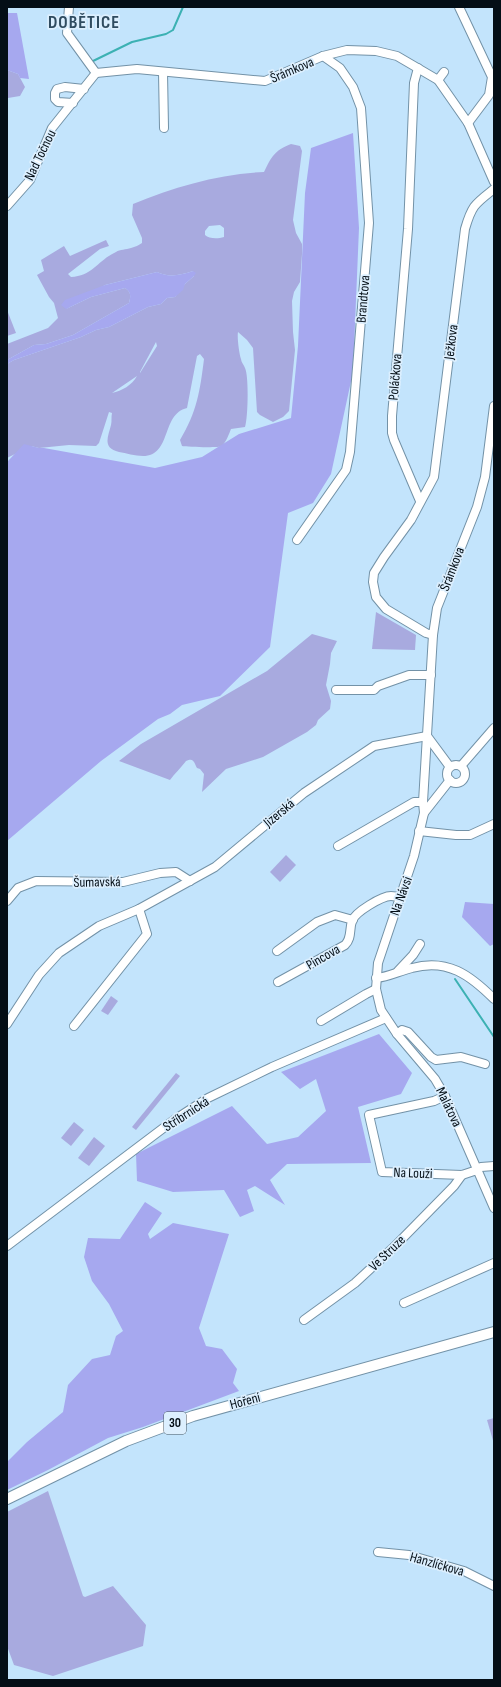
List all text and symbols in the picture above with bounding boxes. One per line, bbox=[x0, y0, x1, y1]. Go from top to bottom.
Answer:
district label: DOBĚTICE bbox=[48, 12, 120, 33]
street label: Šrámkova bbox=[268, 53, 316, 87]
street label: Nad Točnou bbox=[20, 127, 60, 183]
street label: Brandtova bbox=[352, 274, 374, 324]
street label: Ježkova bbox=[440, 324, 462, 361]
street label: Poláčkova bbox=[384, 353, 406, 401]
street label: Šrámkova bbox=[436, 545, 468, 593]
street label: Jizerská bbox=[259, 795, 298, 832]
street label: Šumavská bbox=[73, 873, 121, 891]
street label: Na Návsi bbox=[386, 874, 416, 918]
street label: Pincova bbox=[303, 941, 343, 973]
street label: Malátova bbox=[432, 1084, 466, 1130]
street label: Stříbrnická bbox=[160, 1093, 212, 1135]
street label: Na Louži bbox=[393, 1164, 433, 1182]
street label: Ve Struze bbox=[365, 1231, 409, 1275]
street label: Hoření bbox=[228, 1389, 263, 1413]
road number: 30 bbox=[164, 1412, 186, 1434]
street label: Hanzlíčkova bbox=[408, 1548, 466, 1580]

